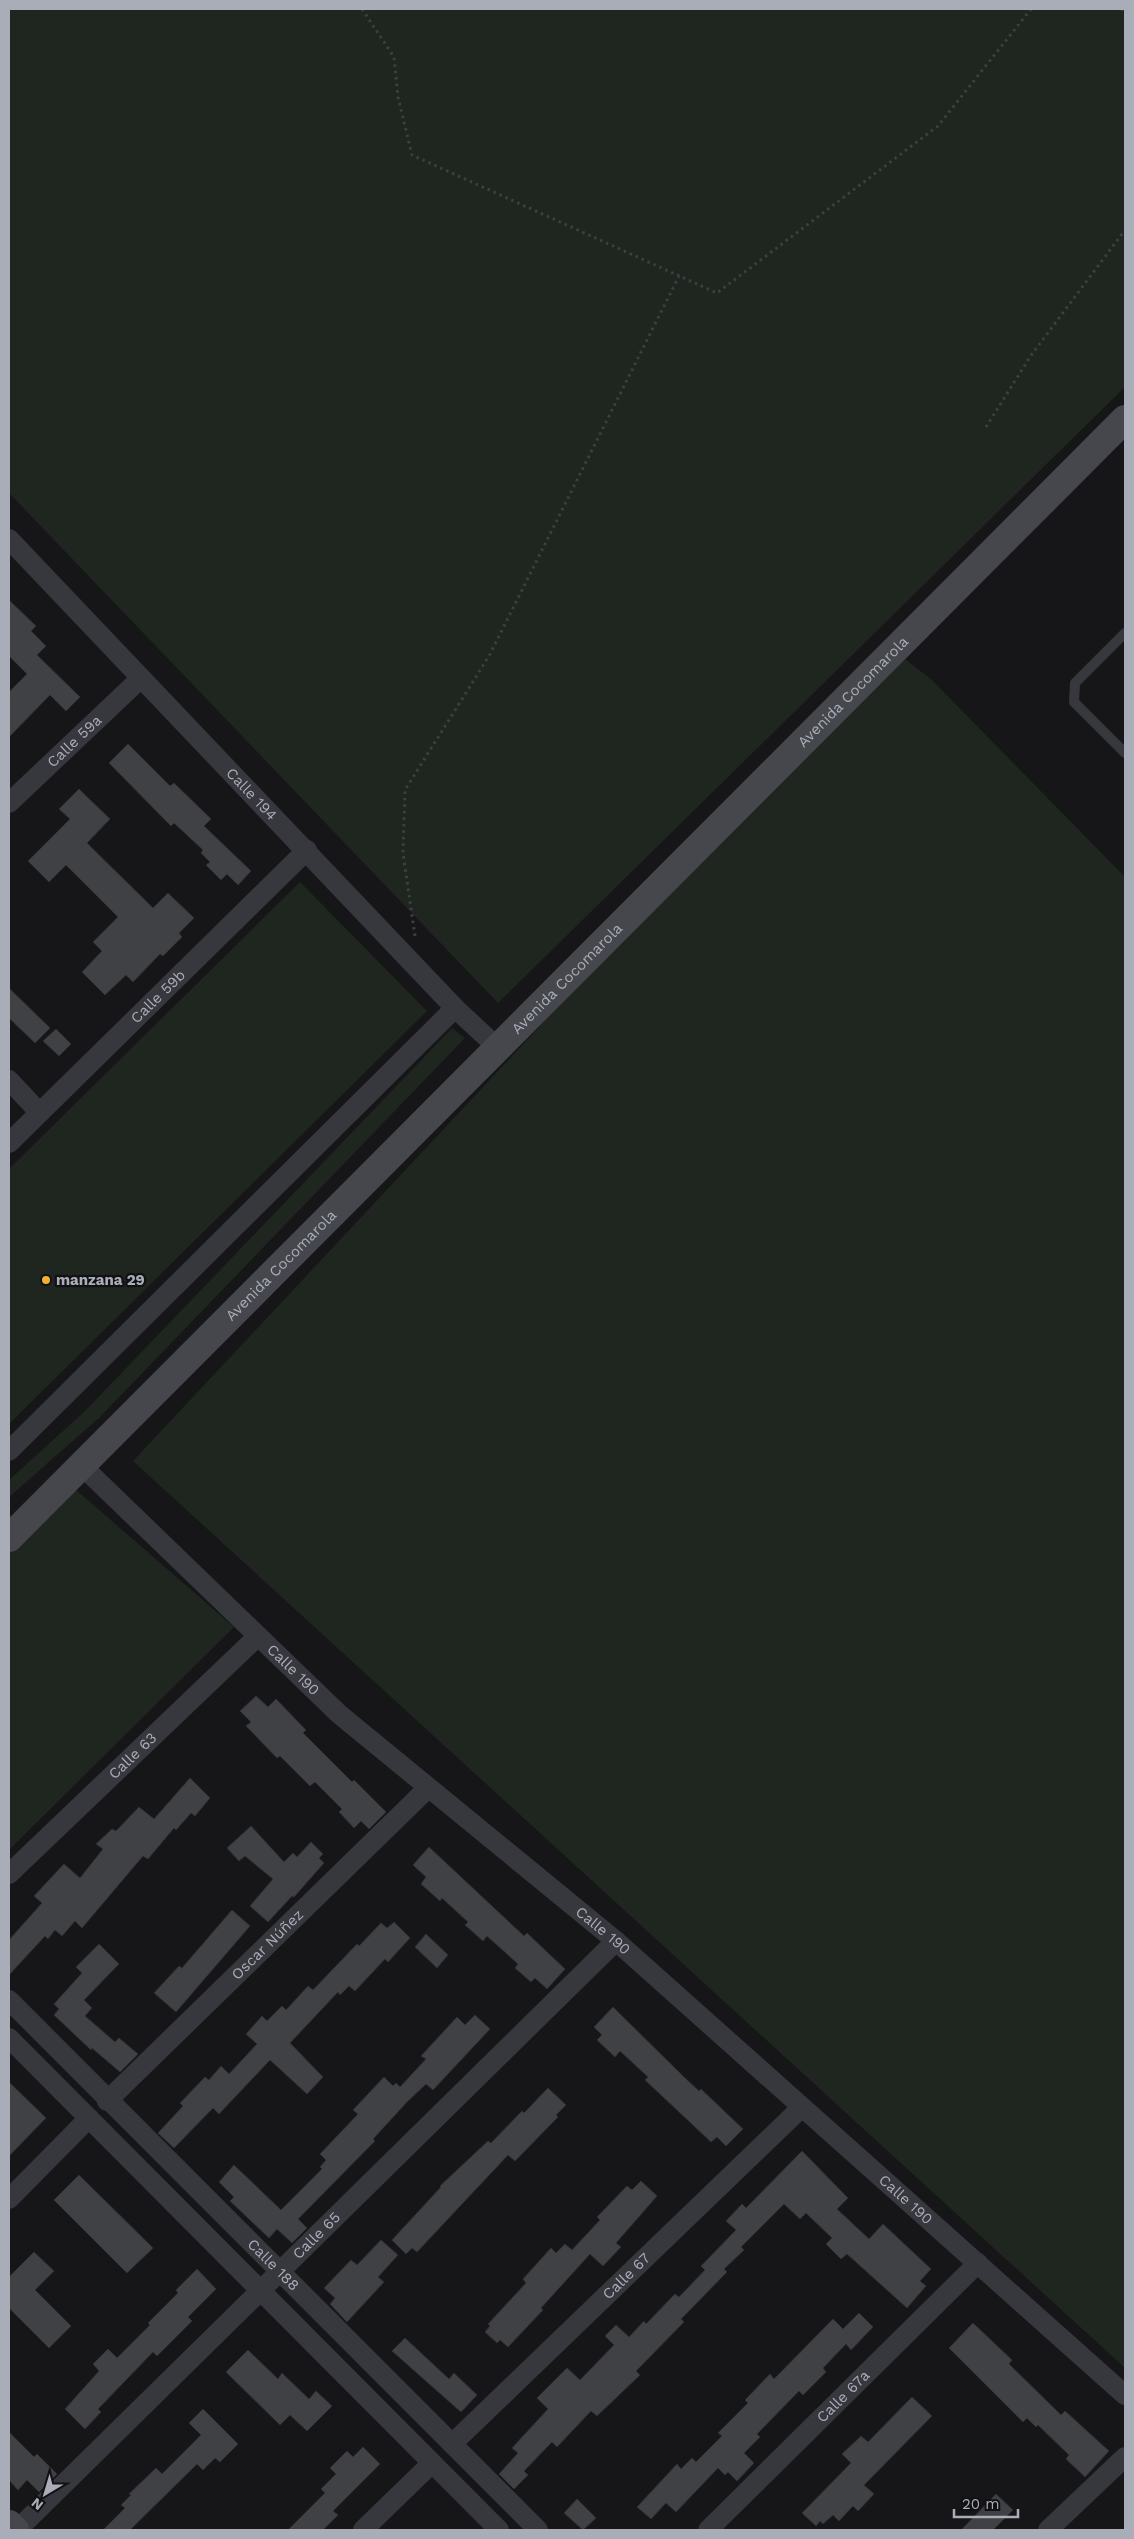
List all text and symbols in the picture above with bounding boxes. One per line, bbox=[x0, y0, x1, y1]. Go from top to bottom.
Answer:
street label: Avenida Cocomarola bbox=[794, 632, 912, 751]
street label: Calle 59a bbox=[43, 711, 106, 771]
street label: Calle 194 bbox=[222, 764, 281, 824]
street label: Avenida Cocomarola bbox=[508, 919, 626, 1038]
street label: Calle 59b bbox=[127, 966, 189, 1027]
street label: Avenida Cocomarola bbox=[222, 1206, 340, 1325]
place label: manzana 29 bbox=[56, 1271, 145, 1289]
marker: manzana 29 bbox=[40, 1274, 52, 1286]
street label: Calle 190 bbox=[263, 1640, 323, 1699]
street label: Calle 63 bbox=[105, 1729, 160, 1783]
street label: Calle 190 bbox=[572, 1903, 634, 1959]
street label: Oscar Núñez bbox=[228, 1906, 307, 1984]
street label: Calle 190 bbox=[875, 2171, 936, 2228]
street label: Calle 65 bbox=[289, 2208, 344, 2263]
street label: Calle 188 bbox=[244, 2235, 303, 2294]
street label: Calle 67 bbox=[599, 2249, 654, 2303]
street label: Calle 67a bbox=[813, 2366, 874, 2426]
north arrow bbox=[20, 2469, 70, 2519]
scale bar bbox=[954, 2486, 1018, 2518]
text: N bbox=[28, 2495, 46, 2514]
text: 20 m bbox=[962, 2495, 1000, 2513]

